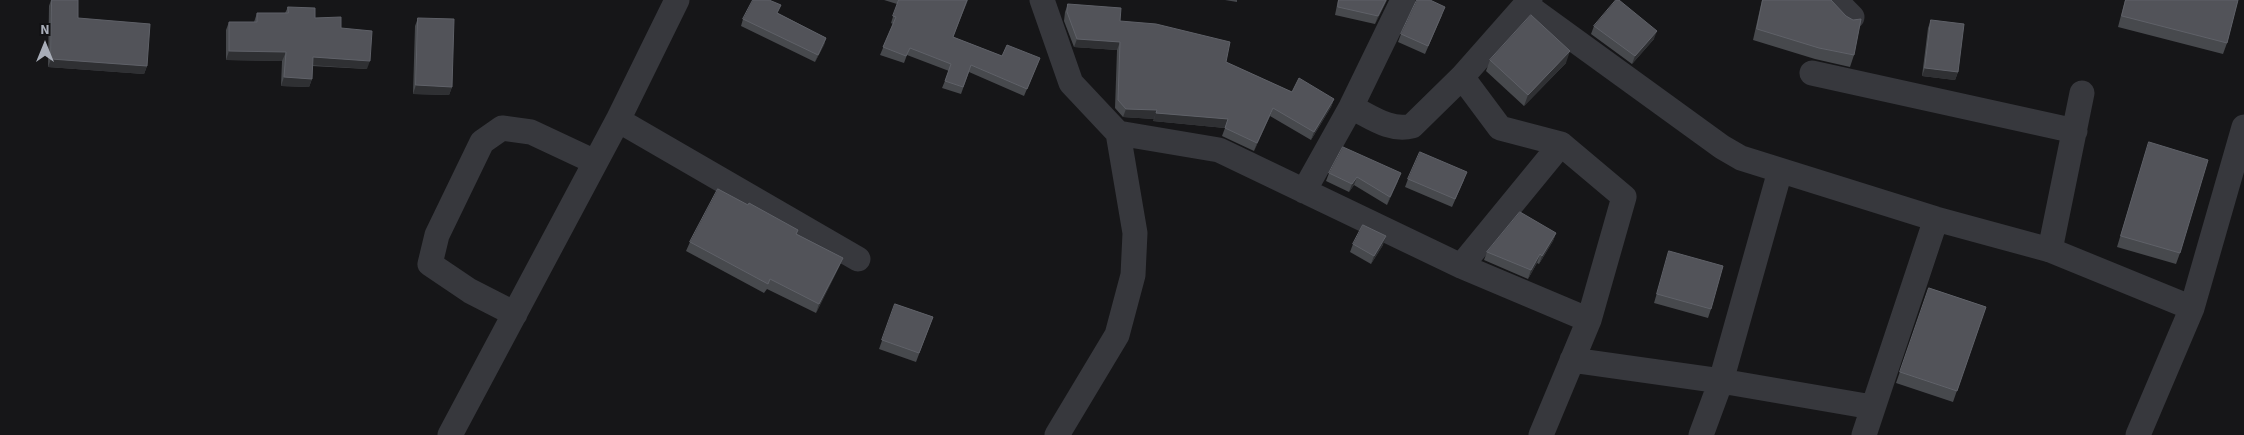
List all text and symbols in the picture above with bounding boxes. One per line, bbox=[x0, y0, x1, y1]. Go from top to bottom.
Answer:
north arrow bbox=[20, 20, 70, 70]
text: N bbox=[40, 20, 50, 40]

